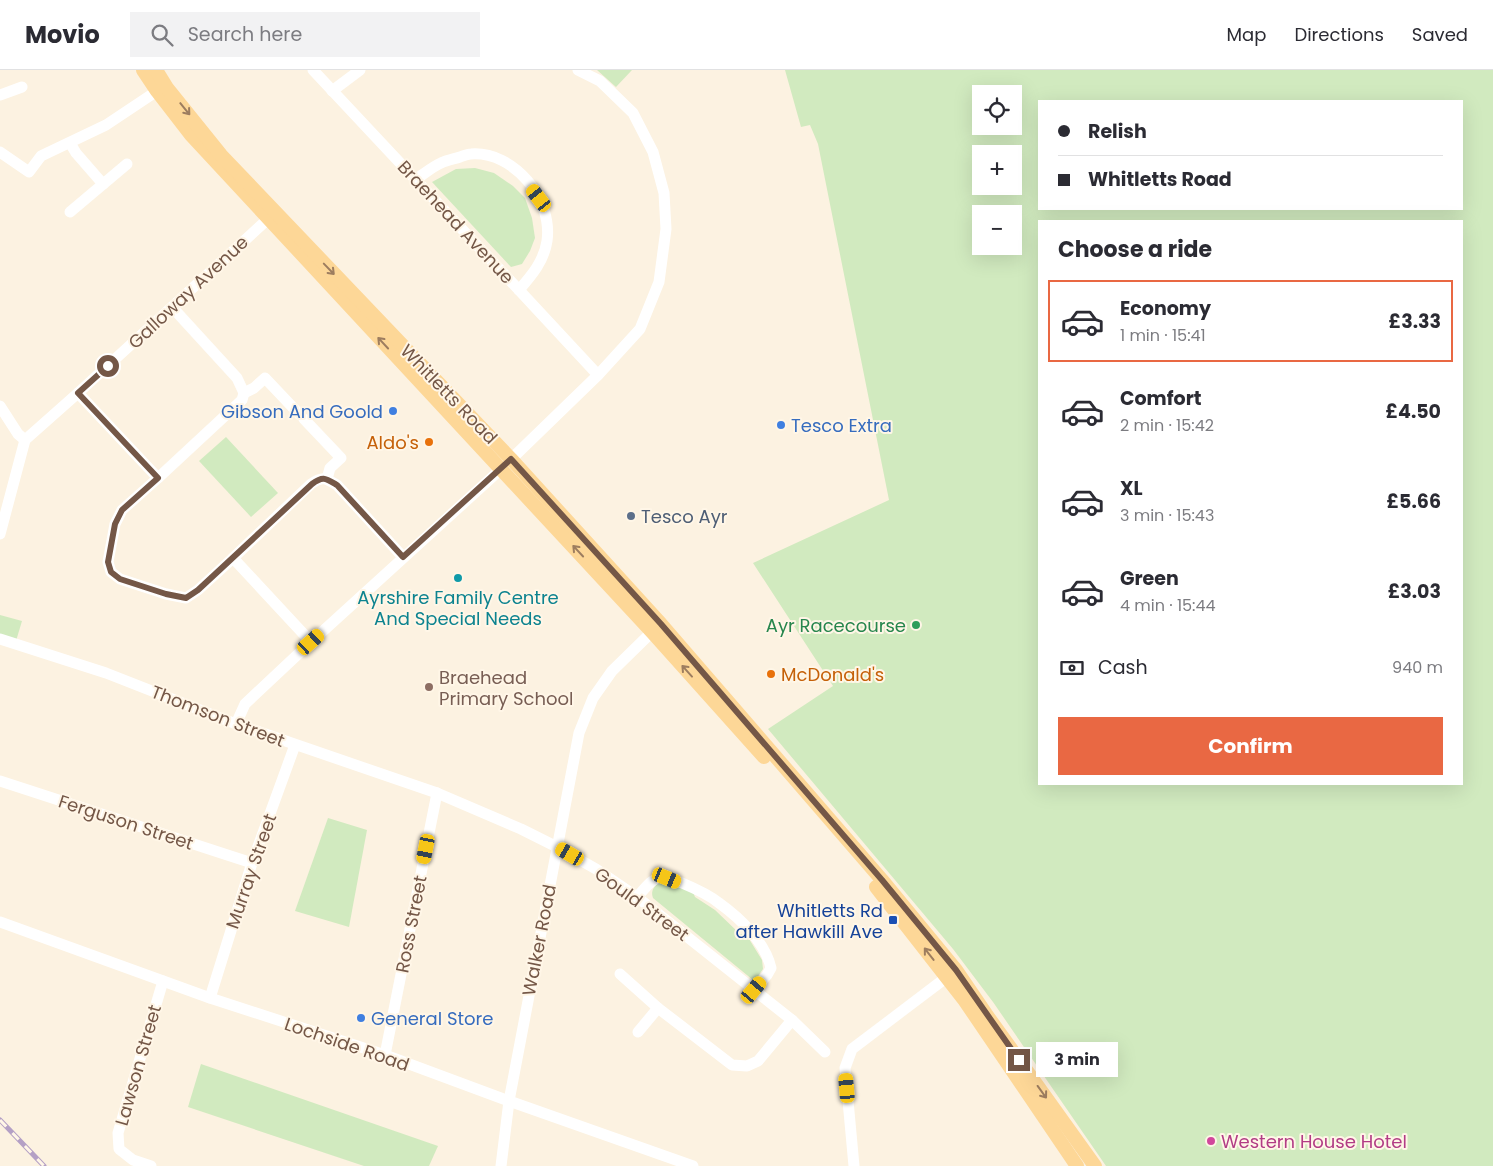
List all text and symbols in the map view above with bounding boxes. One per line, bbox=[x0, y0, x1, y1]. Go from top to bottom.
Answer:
search box bbox=[130, 12, 480, 57]
text: Movio bbox=[25, 18, 100, 51]
icon: search bbox=[148, 21, 176, 49]
text: Search here bbox=[188, 21, 302, 48]
text: Map bbox=[1227, 22, 1266, 47]
text: Directions bbox=[1294, 22, 1384, 47]
text: Saved bbox=[1412, 22, 1468, 47]
map controls bbox=[972, 85, 1022, 255]
button: locate bbox=[972, 85, 1022, 135]
one-way arrow bbox=[179, 102, 190, 115]
text: Relish bbox=[1088, 118, 1147, 145]
button: + bbox=[972, 145, 1022, 195]
street label: Braehead Avenue bbox=[392, 155, 520, 289]
text: Whitletts Road bbox=[1088, 166, 1232, 193]
car bbox=[523, 182, 554, 214]
button: − bbox=[972, 205, 1022, 255]
street label: Galloway Avenue bbox=[122, 230, 254, 354]
text: Choose a ride bbox=[1058, 234, 1212, 265]
one-way arrow bbox=[323, 262, 335, 275]
text: Economy bbox=[1120, 295, 1211, 322]
icon: car bbox=[1060, 299, 1105, 344]
text: £3.33 bbox=[1389, 308, 1441, 335]
text: 1 min · 15:41 bbox=[1120, 324, 1206, 347]
one-way arrow bbox=[377, 336, 389, 349]
street label: Whitletts Road bbox=[395, 339, 503, 449]
route start bbox=[97, 355, 119, 377]
text: Comfort bbox=[1120, 385, 1202, 412]
icon: car bbox=[1060, 389, 1105, 434]
text: £4.50 bbox=[1385, 398, 1441, 425]
place label: Gibson And Goold bbox=[221, 399, 383, 424]
marker: Gibson And Goold bbox=[387, 405, 399, 417]
place label: Tesco Extra bbox=[791, 413, 892, 438]
text: 2 min · 15:42 bbox=[1120, 414, 1214, 437]
marker: Tesco Extra bbox=[775, 419, 787, 431]
place label: Aldo's bbox=[366, 430, 419, 455]
marker: Aldo's bbox=[423, 436, 435, 448]
text: XL bbox=[1120, 475, 1143, 502]
icon: car bbox=[1060, 479, 1105, 524]
text: £5.66 bbox=[1386, 488, 1441, 515]
place label: Tesco Ayr bbox=[641, 504, 728, 529]
text: 3 min · 15:43 bbox=[1120, 504, 1214, 527]
marker: Tesco Ayr bbox=[625, 510, 637, 522]
one-way arrow bbox=[572, 545, 584, 558]
text: Green bbox=[1120, 565, 1179, 592]
icon: car bbox=[1060, 569, 1105, 614]
marker: Ayrshire Family Centre And Special Needs bbox=[452, 572, 464, 584]
text: £3.03 bbox=[1388, 578, 1441, 605]
place label: Ayrshire Family Centre And Special Needs bbox=[357, 585, 559, 631]
text: 4 min · 15:44 bbox=[1120, 594, 1216, 617]
place label: Ayr Racecourse bbox=[766, 613, 906, 638]
marker: Ayr Racecourse bbox=[910, 619, 922, 631]
car bbox=[294, 626, 327, 658]
icon: cash bbox=[1058, 654, 1086, 682]
text: Cash bbox=[1098, 654, 1148, 681]
text: 940 m bbox=[1392, 656, 1443, 679]
place label: McDonald's bbox=[781, 662, 884, 687]
one-way arrow bbox=[682, 664, 693, 677]
place label: Braehead Primary School bbox=[439, 665, 573, 711]
marker: McDonald's bbox=[765, 668, 777, 680]
street label: Thomson Street bbox=[148, 679, 288, 753]
marker: Braehead Primary School bbox=[423, 681, 435, 693]
button: Confirm bbox=[1058, 717, 1443, 775]
street label: Ferguson Street bbox=[55, 788, 197, 856]
street label: Murray Street bbox=[220, 810, 282, 932]
car bbox=[415, 833, 436, 865]
car bbox=[553, 840, 586, 868]
street label: Gould Street bbox=[590, 861, 694, 947]
car bbox=[650, 865, 683, 891]
street label: Ross Street bbox=[389, 873, 433, 975]
street label: Walker Road bbox=[516, 882, 562, 998]
place label: Whitletts Rd after Hawkill Ave bbox=[736, 898, 883, 944]
marker: Whitletts Rd after Hawkill Ave bbox=[887, 914, 899, 926]
one-way arrow bbox=[924, 947, 934, 961]
car bbox=[738, 974, 769, 1006]
street label: Lawson Street bbox=[109, 1002, 167, 1128]
place label: General Store bbox=[371, 1006, 493, 1031]
street label: Lochside Road bbox=[281, 1011, 413, 1077]
marker: General Store bbox=[355, 1012, 367, 1024]
callout: 3 min bbox=[1036, 1042, 1119, 1078]
text: 3 min bbox=[1054, 1048, 1100, 1071]
route end bbox=[1008, 1049, 1030, 1071]
car bbox=[838, 1072, 855, 1104]
one-way arrow bbox=[1037, 1084, 1047, 1098]
place label: Western House Hotel bbox=[1221, 1129, 1407, 1154]
marker: Western House Hotel bbox=[1205, 1135, 1217, 1147]

